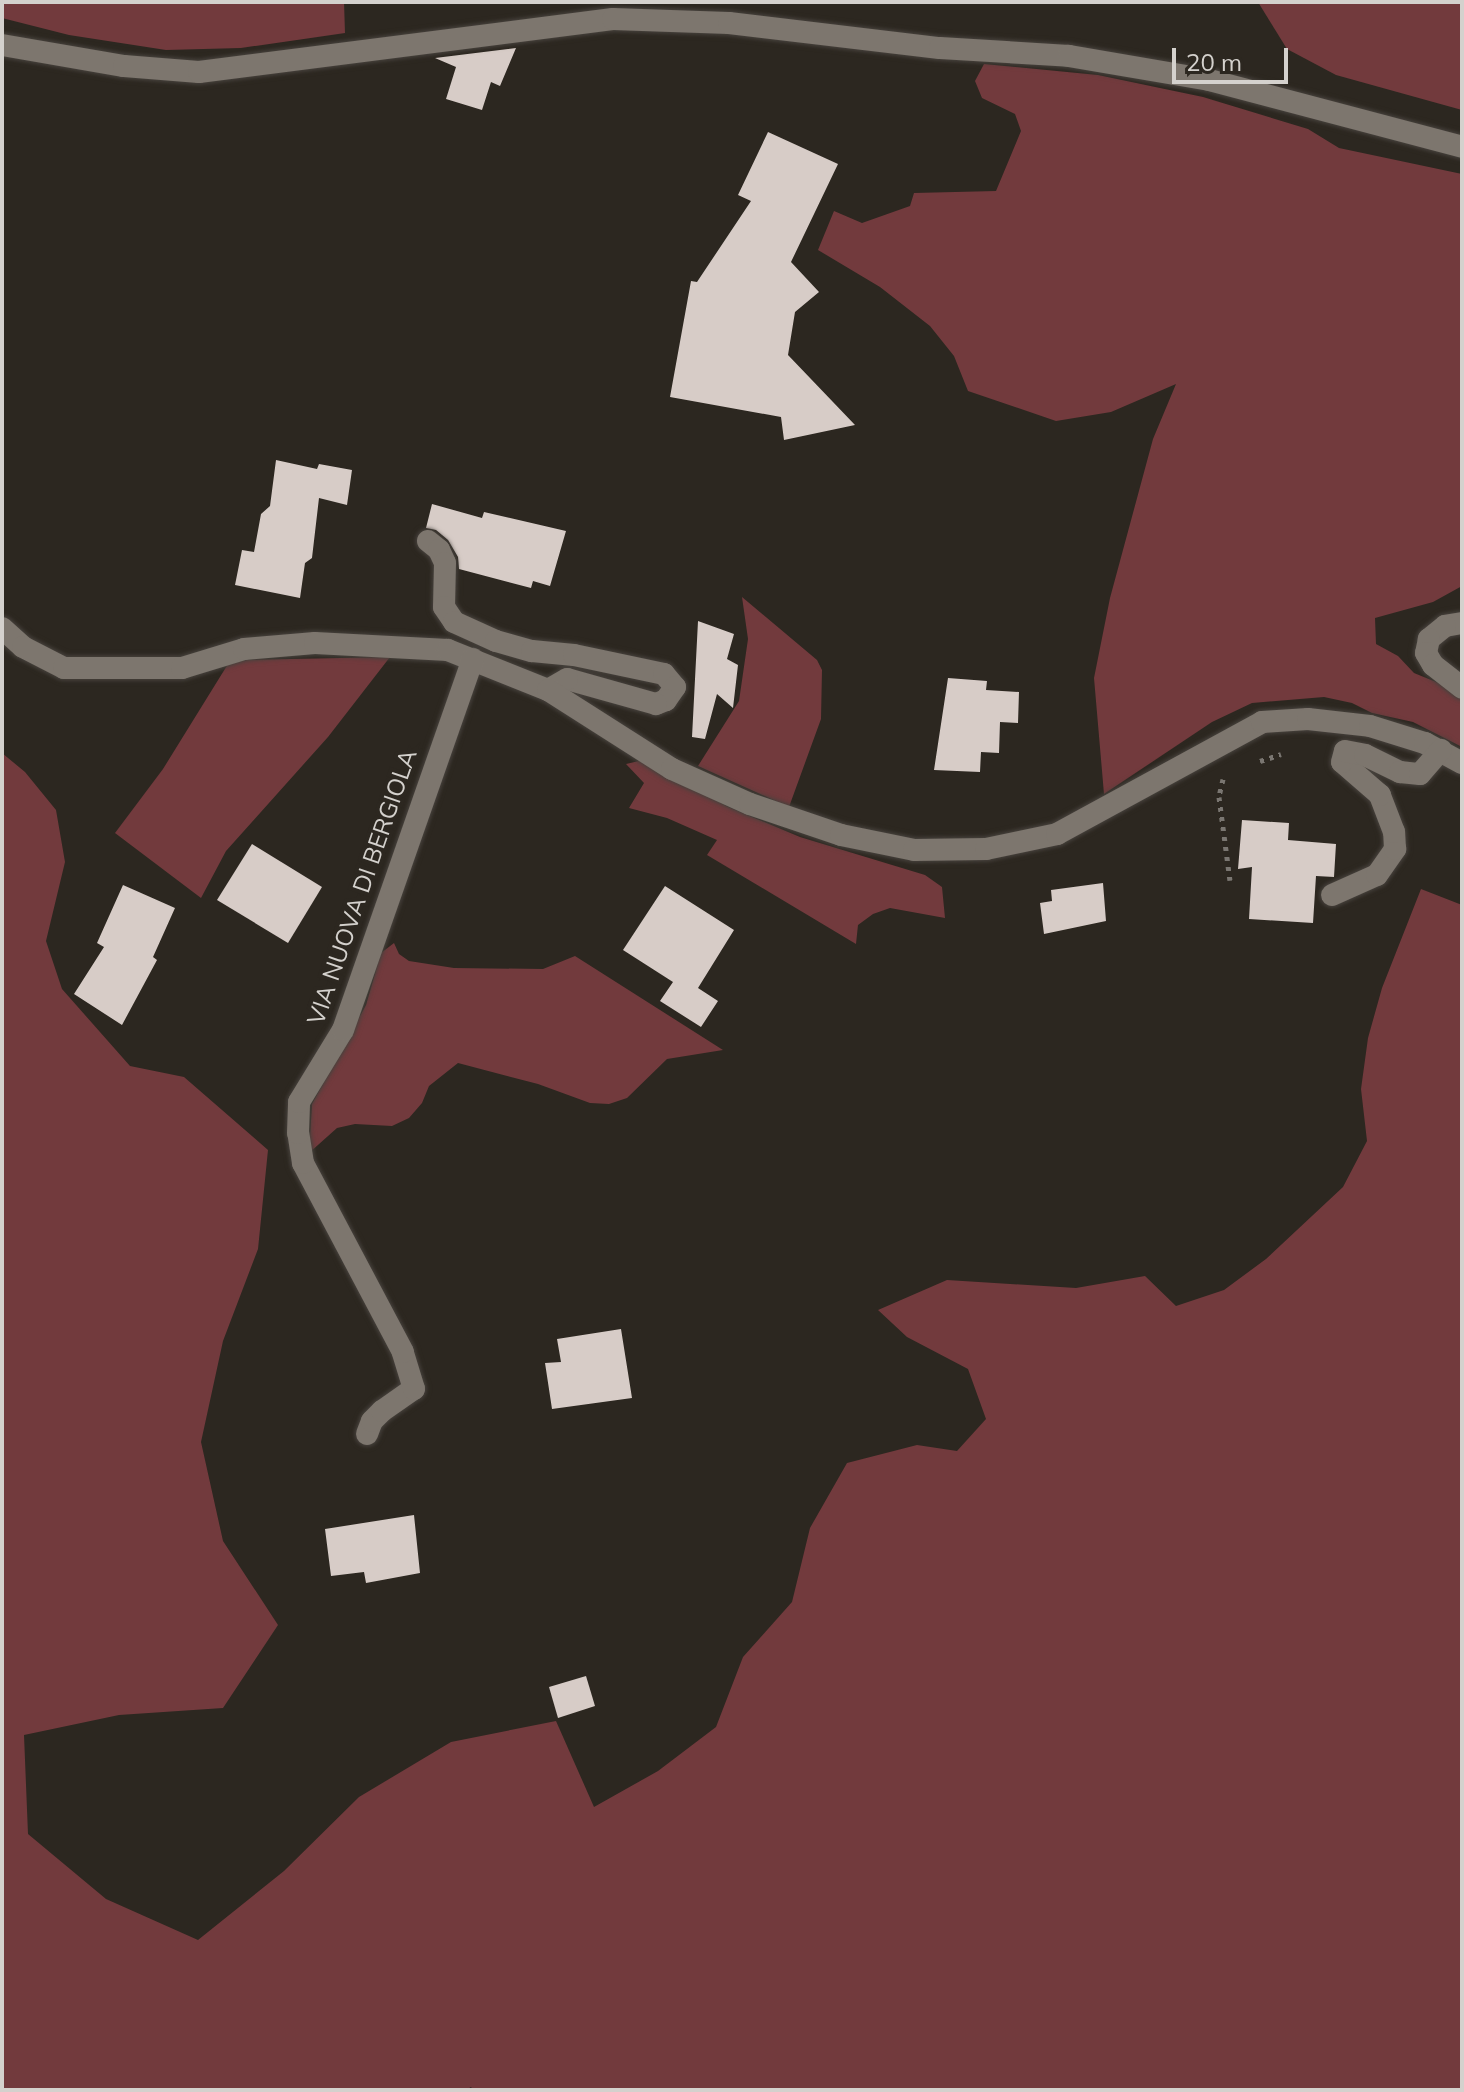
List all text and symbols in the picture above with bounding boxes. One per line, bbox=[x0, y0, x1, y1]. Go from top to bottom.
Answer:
scale bar bbox=[1176, 32, 1292, 82]
text: 20 m bbox=[1186, 47, 1242, 77]
street label: VIA NUOVA DI BERGIOLA bbox=[301, 745, 423, 1029]

